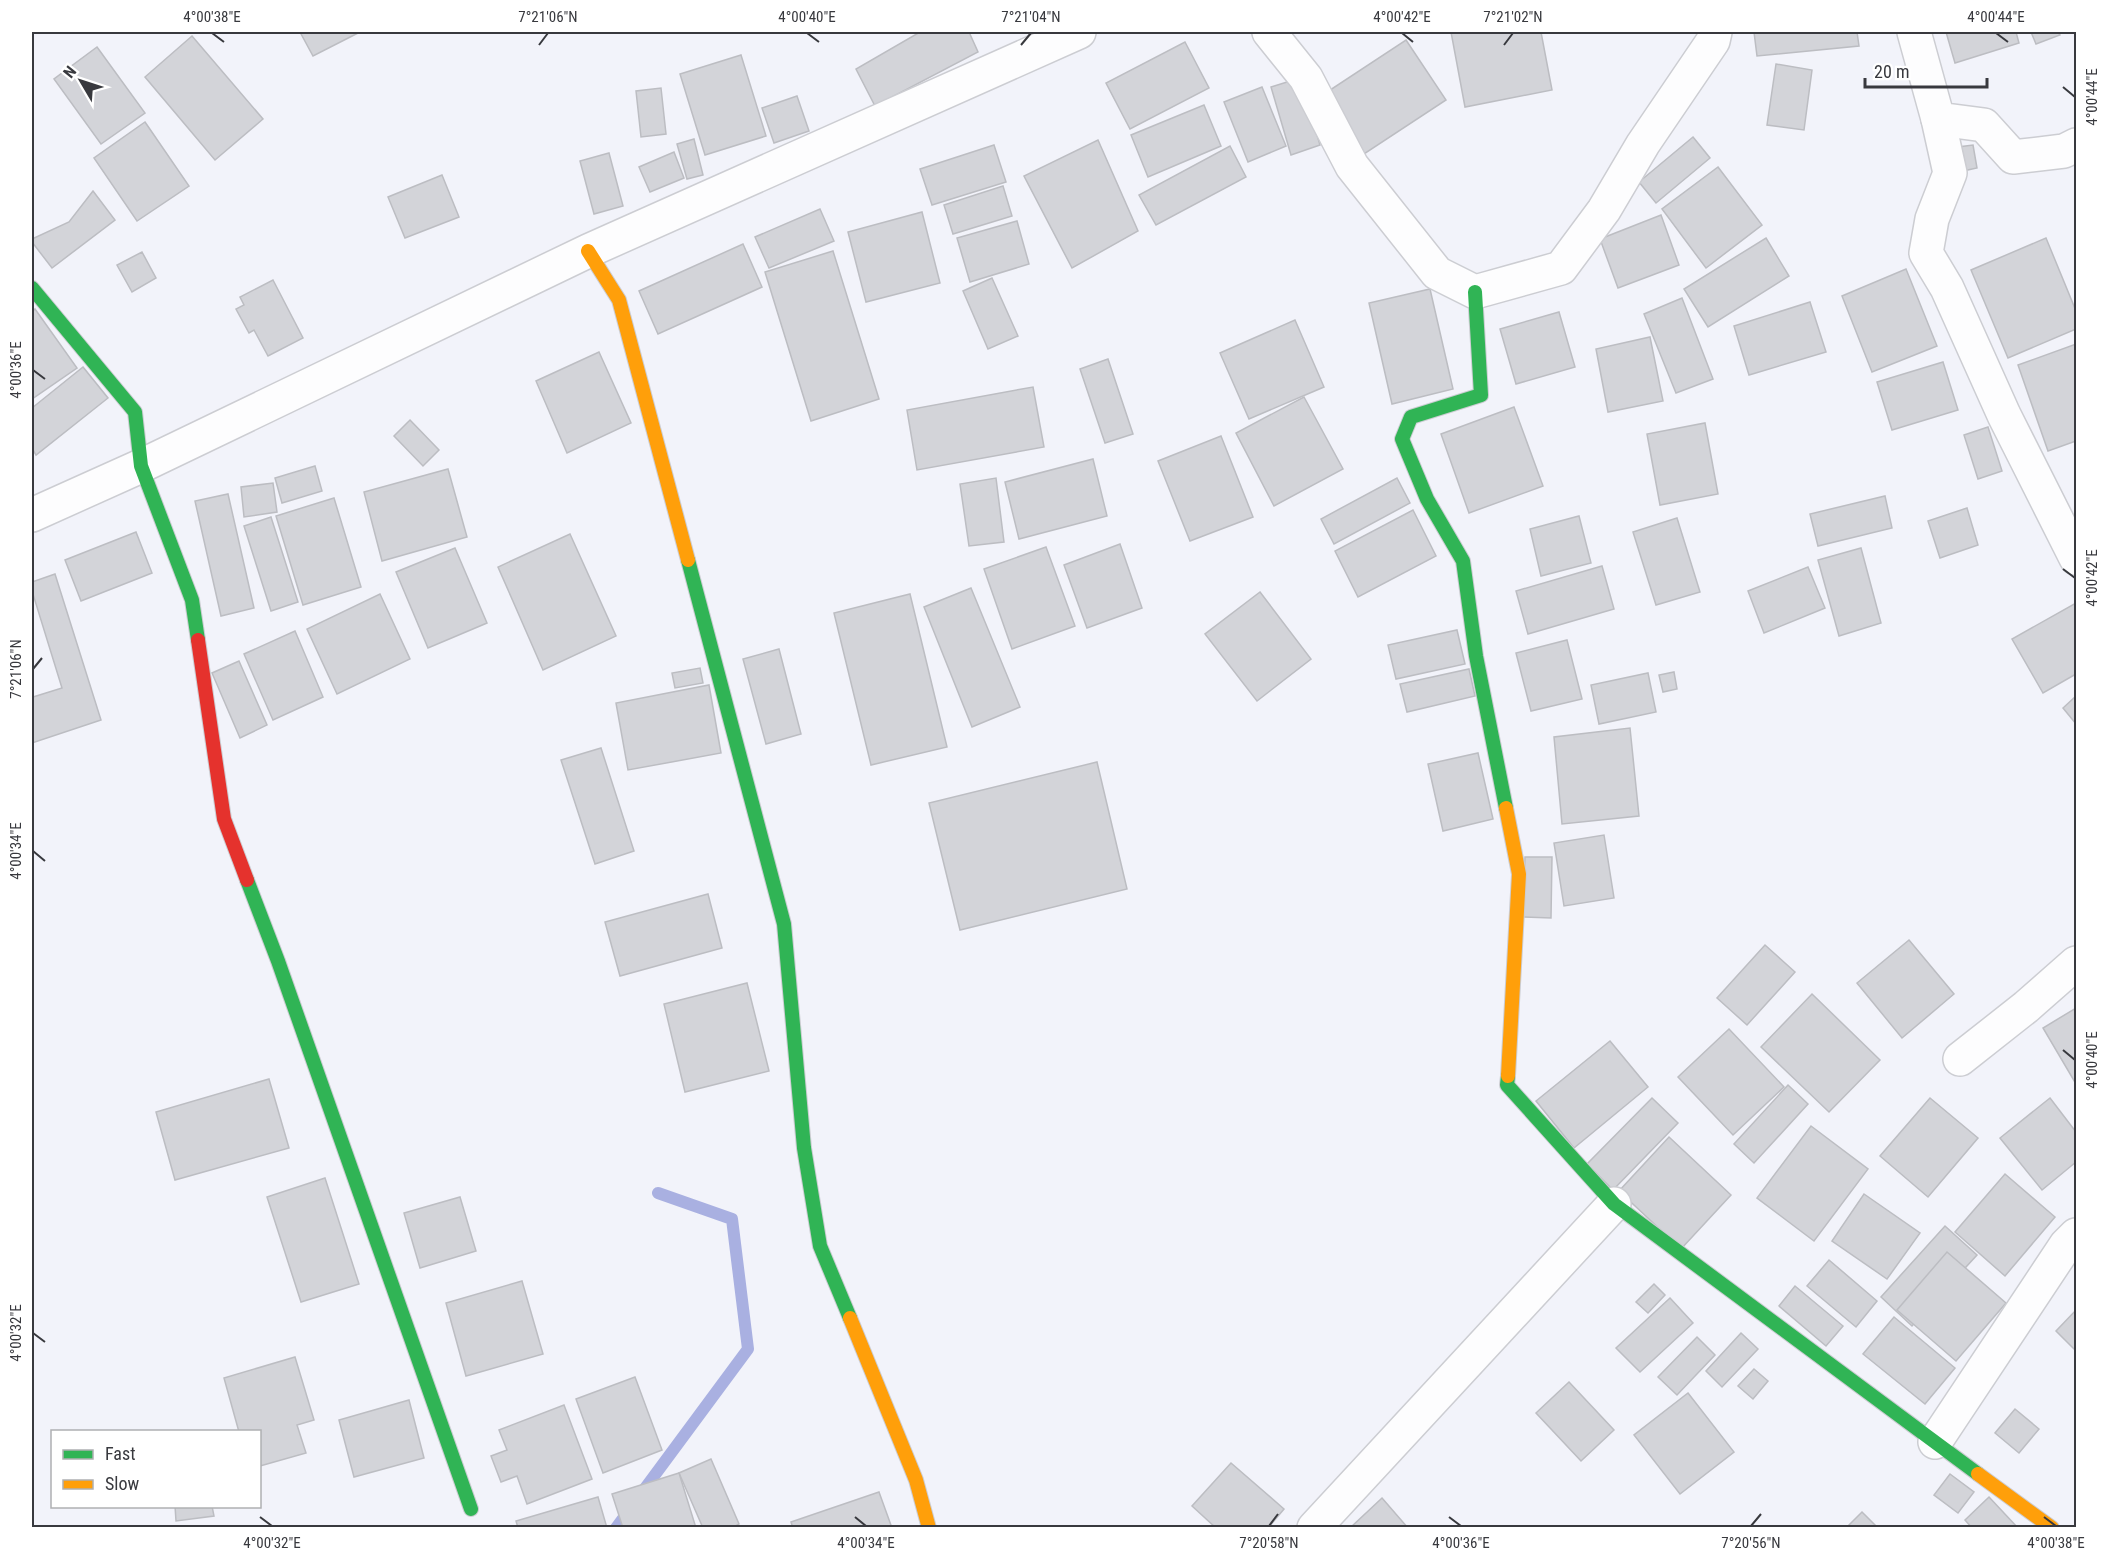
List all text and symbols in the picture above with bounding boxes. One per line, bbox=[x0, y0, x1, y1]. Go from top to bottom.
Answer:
text: 4°00'38"E bbox=[183, 8, 241, 26]
text: 7°21'06"N bbox=[518, 8, 578, 26]
text: 4°00'40"E bbox=[778, 8, 836, 26]
text: 7°21'04"N bbox=[1001, 8, 1061, 26]
text: 4°00'42"E bbox=[1373, 8, 1431, 26]
text: 7°21'02"N bbox=[1483, 8, 1543, 26]
text: 4°00'44"E bbox=[1967, 8, 2025, 26]
north arrow bbox=[51, 51, 111, 111]
scale bar bbox=[1865, 51, 1986, 89]
text: 20 m bbox=[1874, 61, 1909, 82]
text: N bbox=[59, 62, 80, 82]
text: 4°00'44"E bbox=[2083, 68, 2101, 126]
text: 4°00'36"E bbox=[7, 341, 25, 399]
text: 4°00'42"E bbox=[2083, 549, 2101, 607]
text: 7°21'06"N bbox=[7, 639, 25, 699]
text: 4°00'34"E bbox=[7, 822, 25, 880]
text: 4°00'40"E bbox=[2083, 1031, 2101, 1089]
text: 4°00'32"E bbox=[7, 1304, 25, 1362]
legend bbox=[51, 1430, 261, 1508]
text: Fast bbox=[105, 1443, 136, 1464]
text: Slow bbox=[105, 1473, 140, 1494]
text: 4°00'32"E bbox=[243, 1534, 301, 1552]
text: 4°00'34"E bbox=[837, 1534, 895, 1552]
text: 7°20'58"N bbox=[1239, 1534, 1299, 1552]
text: 4°00'36"E bbox=[1432, 1534, 1490, 1552]
text: 7°20'56"N bbox=[1721, 1534, 1781, 1552]
text: 4°00'38"E bbox=[2027, 1534, 2085, 1552]

